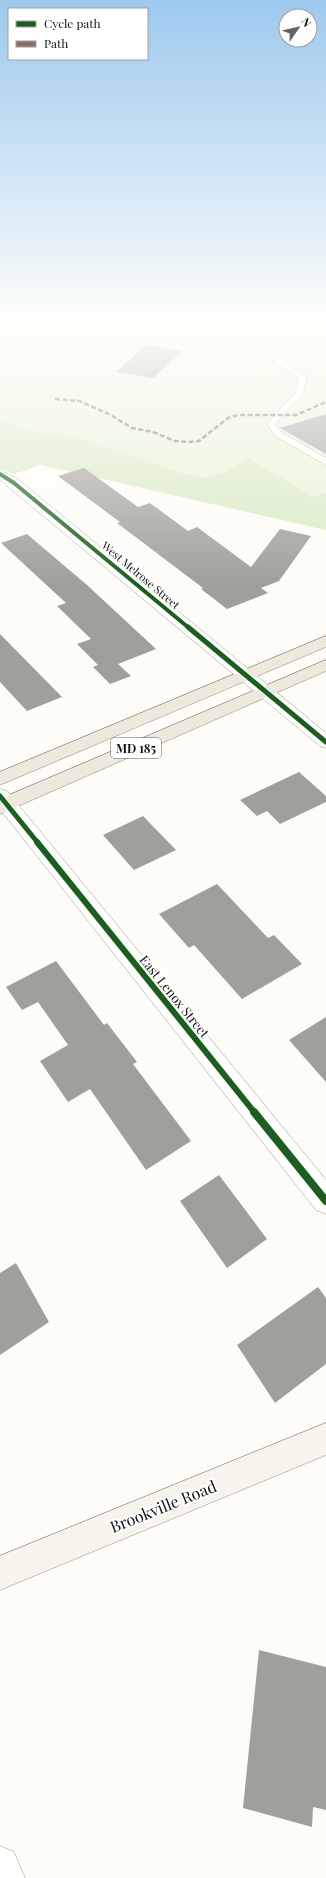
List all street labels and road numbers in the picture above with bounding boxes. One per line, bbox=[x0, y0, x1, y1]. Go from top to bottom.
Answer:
street label: West Melrose Street bbox=[98, 537, 183, 612]
road number: MD 185 bbox=[111, 738, 161, 758]
street label: East Lenox Street bbox=[136, 951, 214, 1041]
street label: Brookville Road bbox=[107, 1475, 219, 1537]

